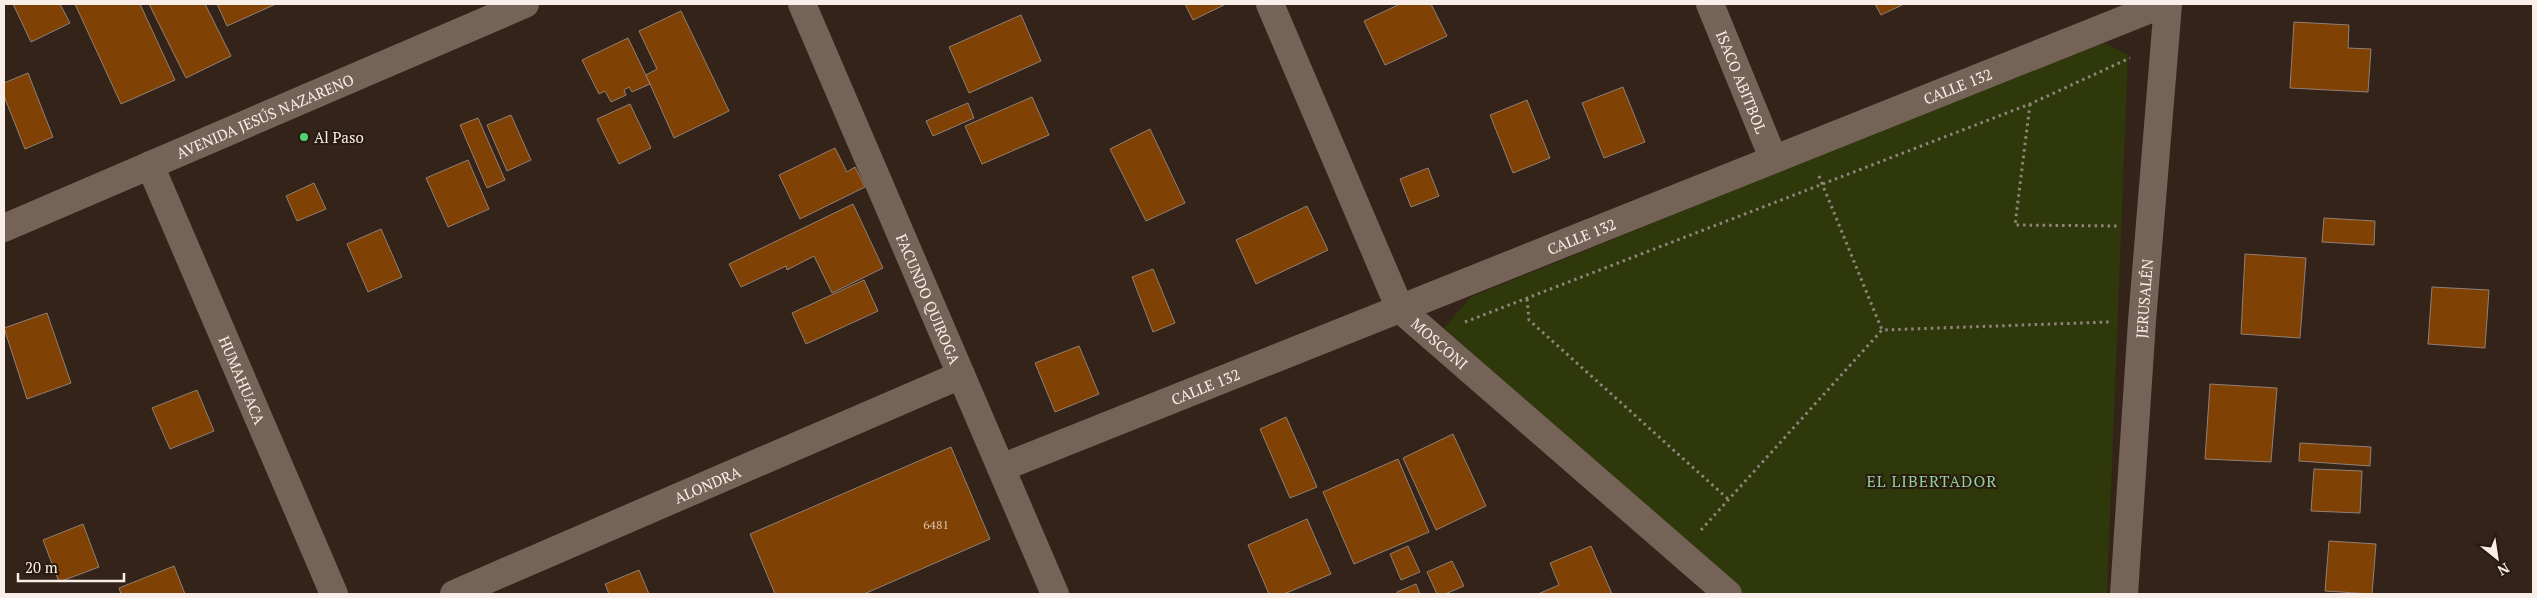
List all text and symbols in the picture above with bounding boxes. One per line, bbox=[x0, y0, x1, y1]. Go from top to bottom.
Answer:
street label: ISACO ABITBOL bbox=[1712, 27, 1772, 136]
street label: CALLE 132 bbox=[1920, 63, 1995, 109]
street label: AVENIDA JESÚS NAZARENO bbox=[173, 69, 357, 163]
place label: Al Paso bbox=[314, 127, 364, 147]
marker: Al Paso bbox=[298, 131, 310, 143]
street label: CALLE 132 bbox=[1544, 214, 1619, 259]
street label: FACUNDO QUIROGA bbox=[892, 231, 966, 368]
street label: JERUSALÉN bbox=[2131, 258, 2157, 339]
street label: MOSCONI bbox=[1407, 313, 1472, 374]
street label: HUMAHUACA bbox=[214, 333, 270, 428]
street label: CALLE 132 bbox=[1168, 364, 1243, 409]
street label: ALONDRA bbox=[671, 461, 744, 508]
district label: EL LIBERTADOR bbox=[1867, 470, 1997, 492]
house number: 6481 bbox=[923, 517, 949, 532]
north arrow bbox=[2472, 533, 2522, 583]
scale bar bbox=[18, 550, 124, 582]
text: 20 m bbox=[25, 557, 58, 577]
text: N bbox=[2494, 559, 2513, 581]

